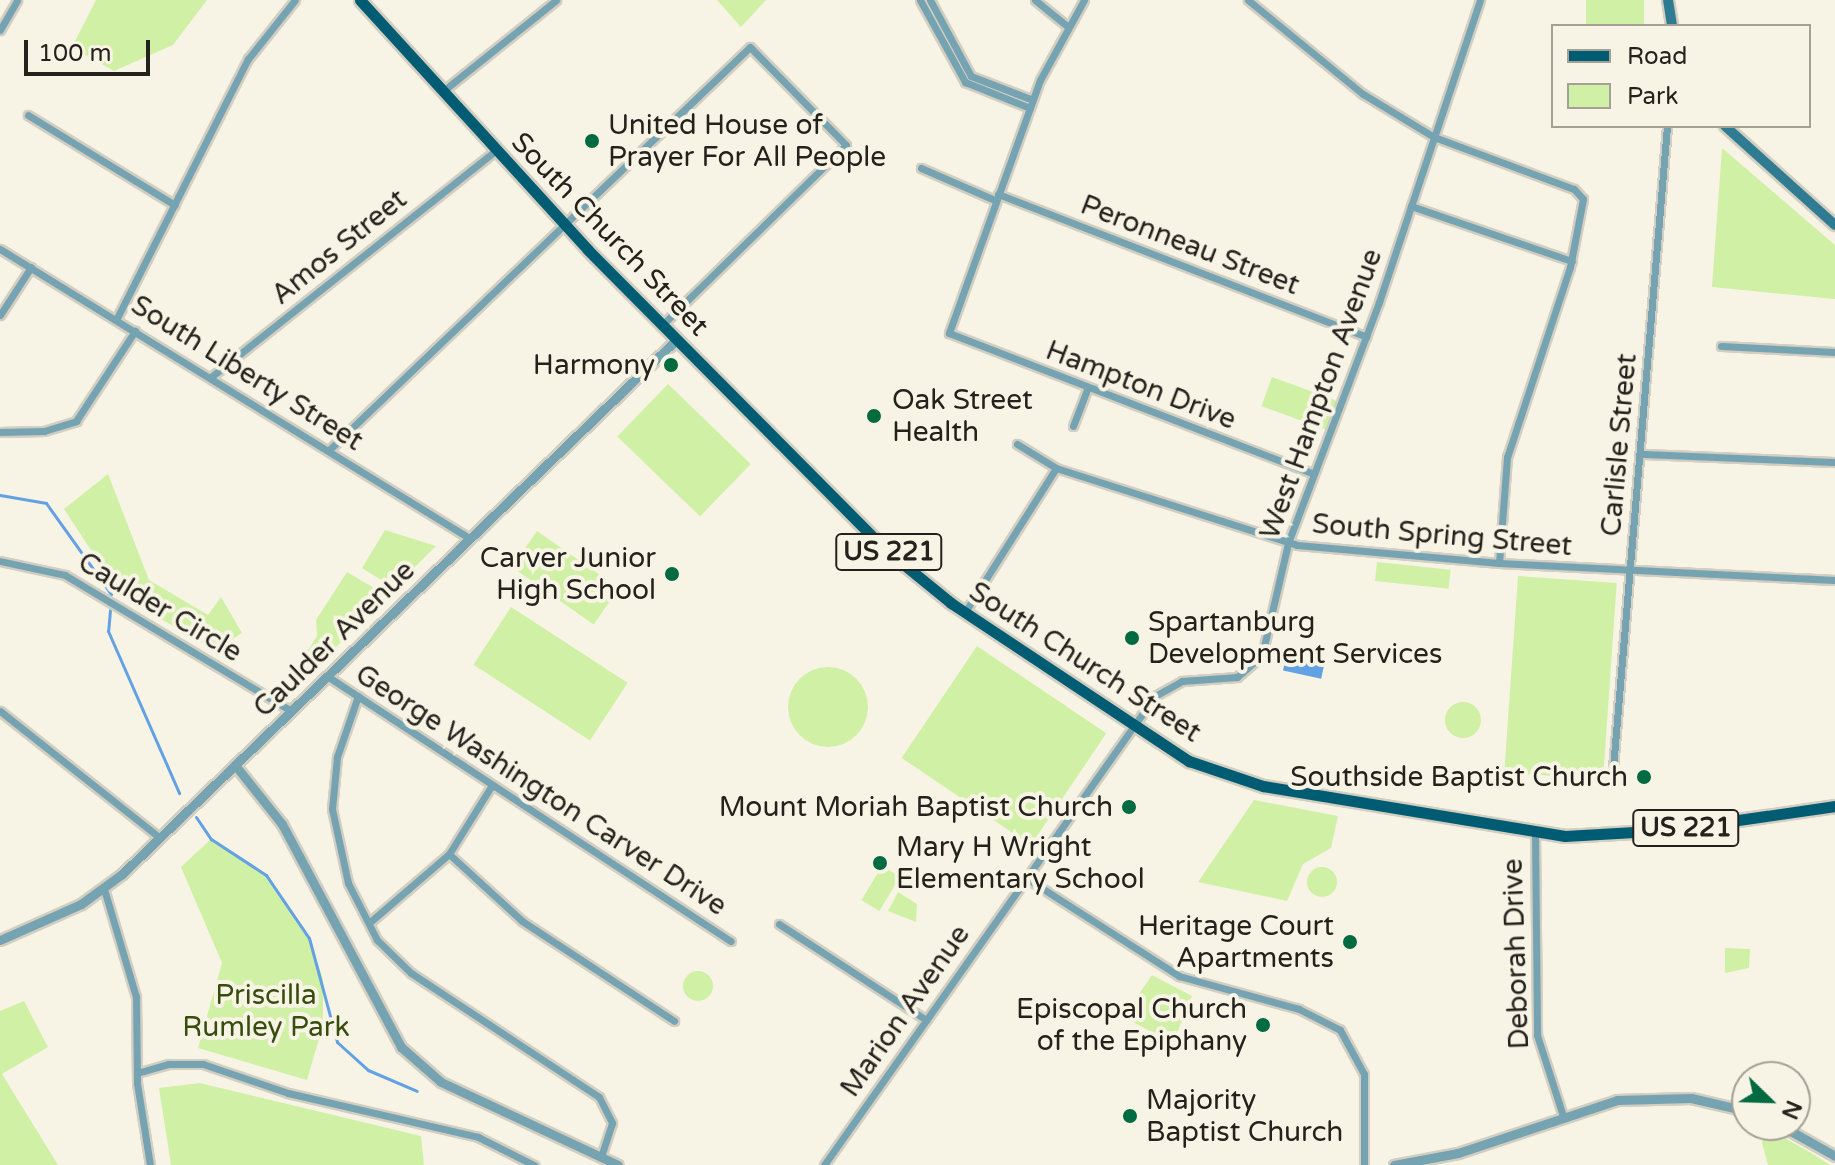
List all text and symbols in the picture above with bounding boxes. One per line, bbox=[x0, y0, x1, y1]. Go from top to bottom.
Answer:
scale bar bbox=[28, 24, 154, 74]
legend bbox=[1551, 24, 1811, 128]
text: 100 m bbox=[38, 39, 112, 68]
text: Road bbox=[1627, 42, 1687, 71]
text: Park bbox=[1627, 82, 1678, 111]
place label: United House of Prayer For All People bbox=[608, 108, 886, 174]
street label: South Church Street bbox=[504, 125, 716, 343]
marker: United House of Prayer For All People bbox=[583, 132, 601, 150]
street label: Amos Street bbox=[265, 182, 413, 312]
street label: Peronneau Street bbox=[1076, 188, 1304, 302]
street label: West Hampton Avenue bbox=[1253, 244, 1389, 544]
street label: South Liberty Street bbox=[125, 288, 369, 458]
street label: Hampton Drive bbox=[1041, 333, 1241, 437]
place label: Harmony bbox=[533, 348, 655, 382]
street label: Carlisle Street bbox=[1594, 352, 1644, 538]
marker: Harmony bbox=[662, 356, 680, 374]
place label: Oak Street Health bbox=[892, 383, 1033, 449]
marker: Oak Street Health bbox=[863, 405, 885, 427]
street label: South Spring Street bbox=[1311, 507, 1573, 563]
road number: US 221 bbox=[835, 530, 943, 574]
place label: Carver Junior High School bbox=[480, 541, 656, 607]
street label: Caulder Circle bbox=[72, 545, 248, 669]
street label: Caulder Avenue bbox=[246, 554, 422, 724]
marker: Carver Junior High School bbox=[663, 565, 681, 583]
street label: South Church Street bbox=[963, 575, 1207, 749]
place label: Spartanburg Development Services bbox=[1148, 605, 1442, 671]
marker: Spartanburg Development Services bbox=[1123, 629, 1141, 647]
street label: George Washington Carver Drive bbox=[349, 657, 733, 923]
place label: Southside Baptist Church bbox=[1290, 760, 1628, 794]
marker: Southside Baptist Church bbox=[1635, 768, 1653, 786]
place label: Mount Moriah Baptist Church bbox=[719, 790, 1113, 824]
marker: Mount Moriah Baptist Church bbox=[1120, 798, 1138, 816]
road number: US 221 bbox=[1632, 806, 1740, 850]
place label: Mary H Wright Elementary School bbox=[896, 830, 1145, 896]
marker: Mary H Wright Elementary School bbox=[871, 854, 889, 872]
street label: Deborah Drive bbox=[1496, 858, 1536, 1050]
place label: Heritage Court Apartments bbox=[1138, 909, 1334, 975]
street label: Marion Avenue bbox=[833, 919, 977, 1103]
marker: Heritage Court Apartments bbox=[1341, 933, 1359, 951]
park label: Priscilla Rumley Park bbox=[182, 978, 350, 1044]
place label: Episcopal Church of the Epiphany bbox=[1016, 992, 1247, 1058]
marker: Episcopal Church of the Epiphany bbox=[1254, 1016, 1272, 1034]
north arrow bbox=[1731, 1061, 1811, 1141]
place label: Majority Baptist Church bbox=[1146, 1083, 1343, 1149]
text: N bbox=[1776, 1096, 1807, 1123]
marker: Majority Baptist Church bbox=[1121, 1107, 1139, 1125]

